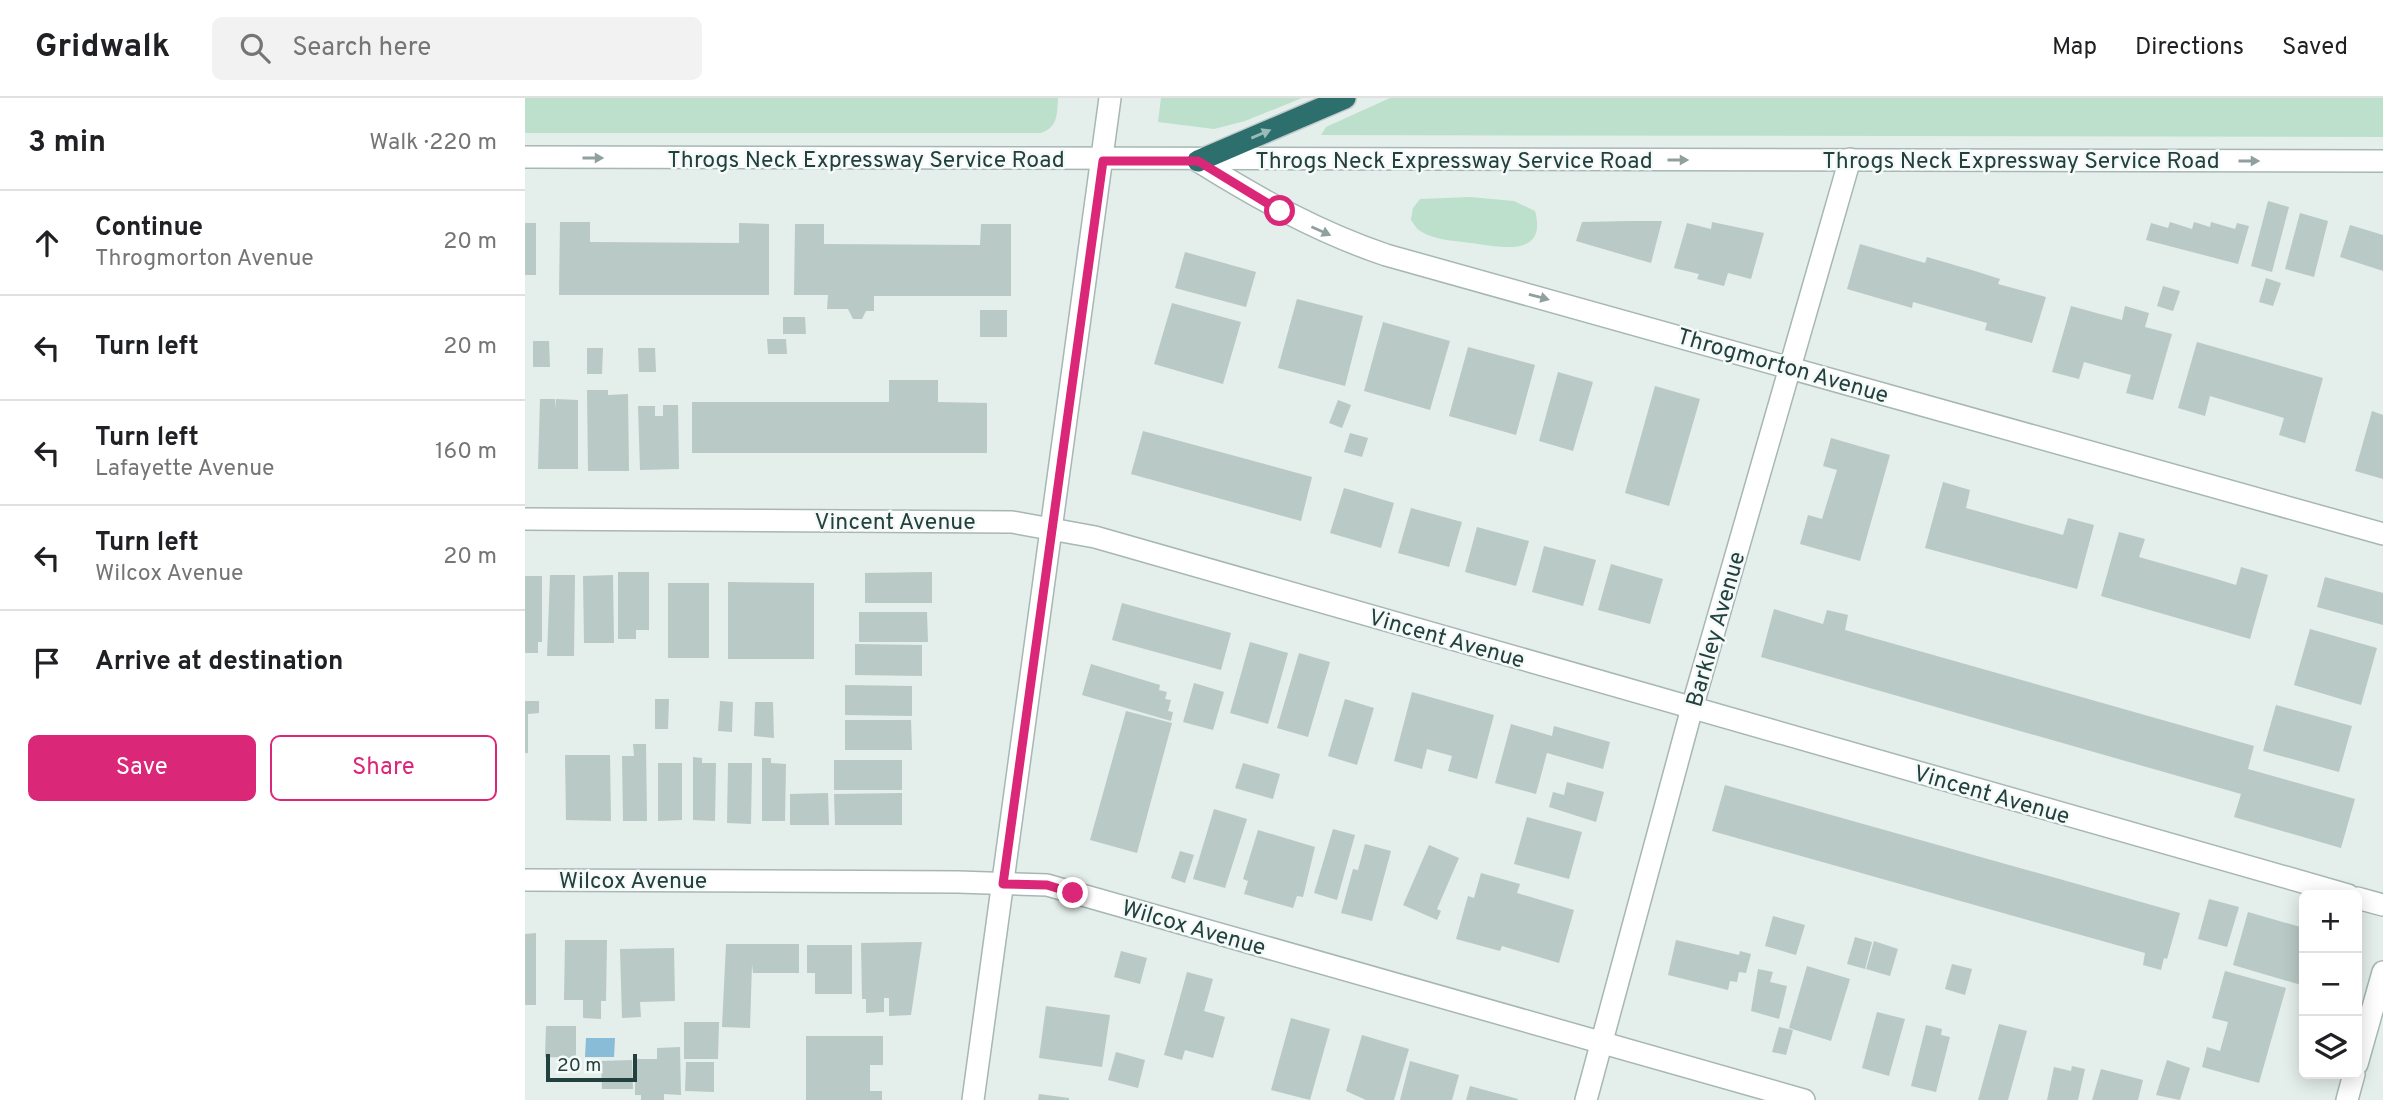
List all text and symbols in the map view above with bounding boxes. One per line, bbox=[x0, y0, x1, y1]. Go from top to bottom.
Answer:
search box bbox=[212, 17, 702, 80]
text: Gridwalk bbox=[35, 27, 170, 69]
icon: search bbox=[236, 29, 274, 67]
text: Search here bbox=[292, 32, 431, 65]
text: Map bbox=[2052, 33, 2097, 63]
text: Directions bbox=[2135, 33, 2244, 63]
text: Saved bbox=[2282, 33, 2348, 63]
text: 3 min bbox=[28, 125, 106, 162]
one-way arrow bbox=[1251, 128, 1271, 140]
text: Walk · 220 m bbox=[369, 129, 497, 158]
street label: Throgs Neck Expressway Service Road bbox=[667, 147, 1065, 176]
street label: Throgs Neck Expressway Service Road bbox=[1255, 148, 1653, 177]
street label: Throgs Neck Expressway Service Road bbox=[1822, 148, 2220, 177]
one-way arrow bbox=[582, 152, 604, 164]
one-way arrow bbox=[1667, 154, 1689, 166]
one-way arrow bbox=[2238, 155, 2260, 167]
route start bbox=[1264, 195, 1295, 226]
text: Continue bbox=[95, 212, 203, 245]
icon: ahead bbox=[28, 224, 66, 262]
one-way arrow bbox=[1311, 225, 1331, 237]
text: 20 m bbox=[443, 228, 497, 257]
text: Throgmorton Avenue bbox=[95, 245, 314, 274]
one-way arrow bbox=[1528, 292, 1550, 303]
street label: Throgmorton Avenue bbox=[1673, 323, 1891, 411]
icon: left bbox=[28, 329, 66, 367]
text: Turn left bbox=[95, 331, 199, 364]
text: 20 m bbox=[443, 333, 497, 362]
text: Turn left bbox=[95, 422, 199, 455]
icon: left bbox=[28, 434, 66, 472]
text: 160 m bbox=[435, 438, 497, 467]
text: Lafayette Avenue bbox=[95, 455, 274, 484]
street label: Vincent Avenue bbox=[814, 509, 976, 538]
text: Turn left bbox=[95, 527, 199, 560]
icon: left bbox=[28, 539, 66, 577]
text: 20 m bbox=[443, 543, 497, 572]
street label: Barkley Avenue bbox=[1681, 549, 1753, 711]
text: Wilcox Avenue bbox=[95, 560, 244, 589]
street label: Vincent Avenue bbox=[1365, 604, 1528, 677]
icon: arrive bbox=[28, 644, 66, 682]
text: Arrive at destination bbox=[95, 646, 343, 679]
button: Save bbox=[28, 735, 256, 801]
button: Share bbox=[270, 735, 497, 801]
street label: Vincent Avenue bbox=[1910, 760, 2073, 833]
street label: Wilcox Avenue bbox=[559, 868, 707, 897]
route end bbox=[1057, 877, 1088, 908]
map controls bbox=[2299, 890, 2362, 1079]
button: + bbox=[2299, 890, 2362, 953]
street label: Wilcox Avenue bbox=[1118, 895, 1269, 964]
button: − bbox=[2299, 953, 2362, 1016]
button: layers bbox=[2299, 1016, 2362, 1079]
scale bar bbox=[546, 1051, 637, 1083]
text: 20 m bbox=[557, 1054, 601, 1078]

